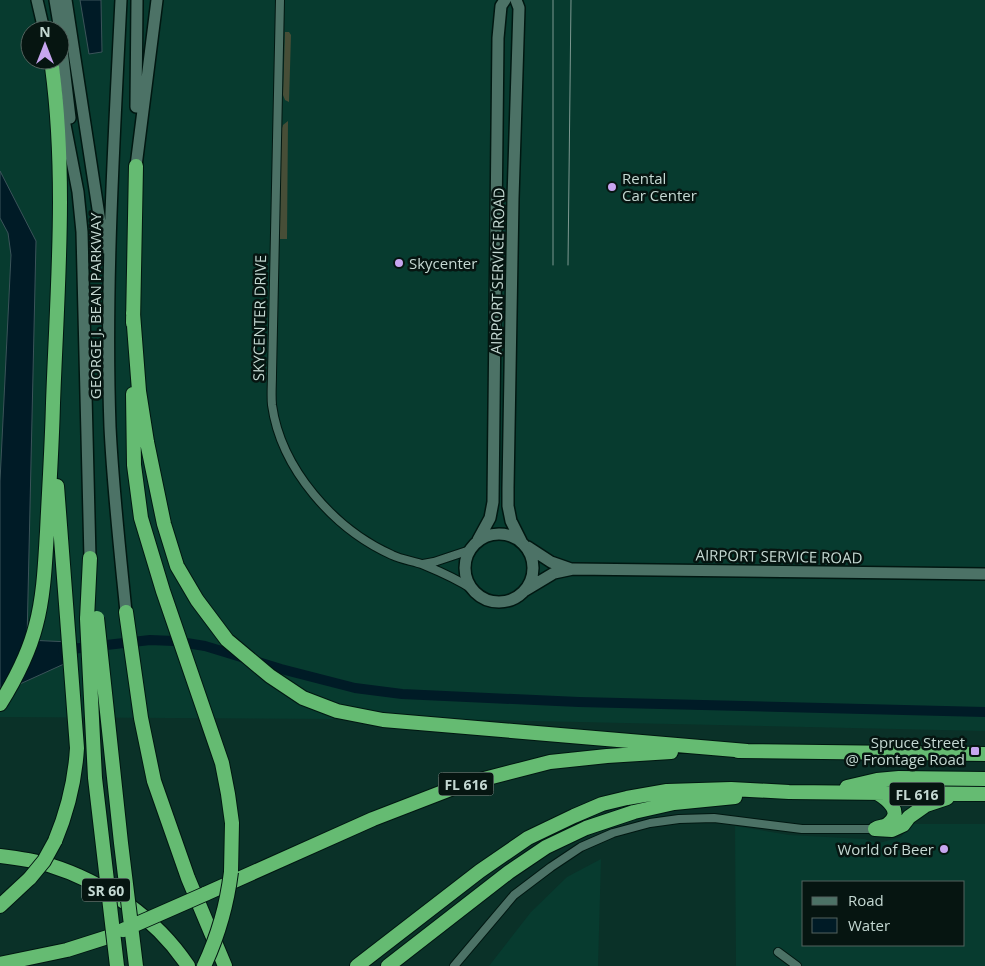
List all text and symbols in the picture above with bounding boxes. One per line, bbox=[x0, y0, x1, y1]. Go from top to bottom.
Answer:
north arrow bbox=[20, 20, 70, 70]
text: N bbox=[39, 22, 51, 41]
place label: Rental Car Center bbox=[622, 168, 697, 205]
marker: Rental Car Center bbox=[606, 181, 618, 193]
street label: AIRPORT SERVICE ROAD bbox=[486, 187, 508, 355]
street label: GEORGE J. BEAN PARKWAY bbox=[85, 212, 105, 399]
place label: Skycenter bbox=[409, 253, 477, 273]
street label: SKYCENTER DRIVE bbox=[248, 255, 270, 381]
marker: Skycenter bbox=[393, 257, 405, 269]
street label: AIRPORT SERVICE ROAD bbox=[695, 545, 863, 567]
place label: Spruce Street @ Frontage Road bbox=[846, 732, 965, 769]
marker: Spruce Street @ Frontage Road bbox=[969, 745, 981, 757]
road number: FL 616 bbox=[438, 772, 494, 796]
road number: FL 616 bbox=[890, 782, 944, 806]
place label: World of Beer bbox=[838, 839, 934, 859]
marker: World of Beer bbox=[938, 843, 950, 855]
road number: SR 60 bbox=[82, 878, 130, 902]
legend bbox=[802, 881, 965, 946]
text: Road bbox=[848, 890, 884, 910]
text: Water bbox=[848, 915, 890, 935]

